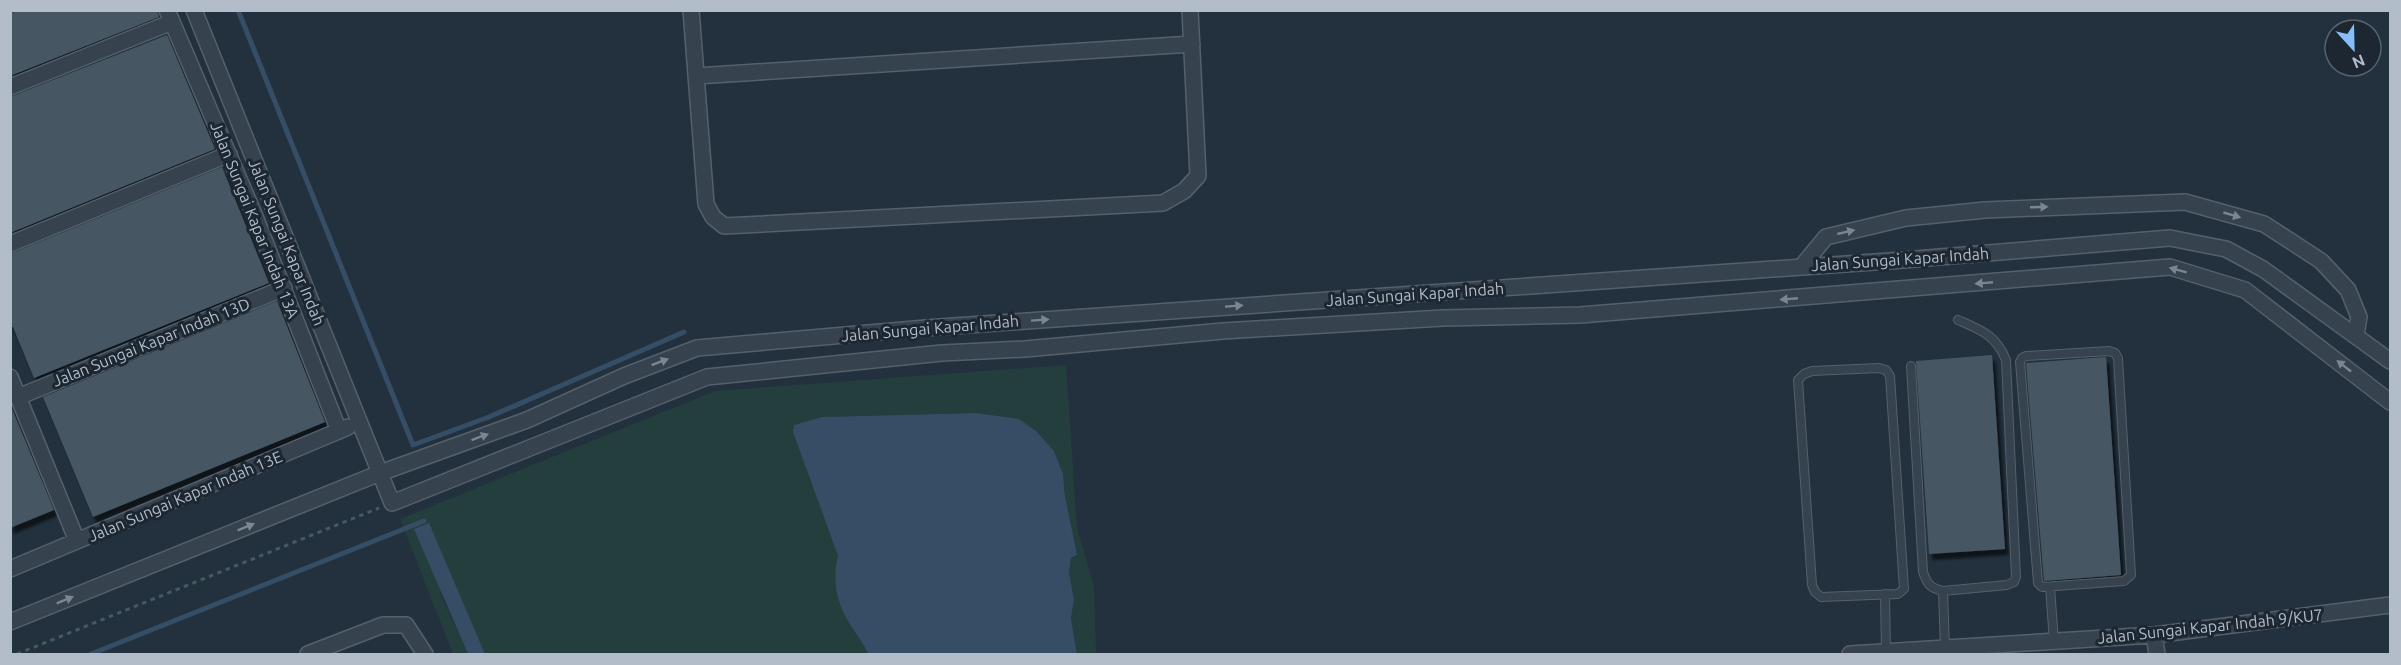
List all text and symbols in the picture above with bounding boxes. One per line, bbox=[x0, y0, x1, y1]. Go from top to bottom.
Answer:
north arrow bbox=[2323, 18, 2383, 78]
text: N bbox=[2350, 51, 2368, 72]
street label: Jalan Sungai Kapar Indah 13A bbox=[207, 119, 303, 321]
street label: Jalan Sungai Kapar Indah bbox=[245, 156, 329, 328]
one-way arrow bbox=[2029, 203, 2048, 212]
one-way arrow bbox=[2223, 211, 2241, 220]
one-way arrow bbox=[1837, 227, 1855, 237]
street label: Jalan Sungai Kapar Indah bbox=[1810, 244, 1990, 274]
one-way arrow bbox=[2169, 265, 2187, 274]
street label: Jalan Sungai Kapar Indah bbox=[1325, 279, 1505, 309]
one-way arrow bbox=[1974, 279, 1993, 288]
street label: Jalan Sungai Kapar Indah 13D bbox=[50, 294, 252, 390]
one-way arrow bbox=[1780, 294, 1799, 304]
one-way arrow bbox=[1225, 302, 1244, 311]
street label: Jalan Sungai Kapar Indah bbox=[840, 311, 1020, 345]
one-way arrow bbox=[1030, 315, 1049, 324]
one-way arrow bbox=[651, 357, 669, 366]
one-way arrow bbox=[2336, 361, 2351, 373]
one-way arrow bbox=[471, 432, 489, 441]
street label: Jalan Sungai Kapar Indah 13E bbox=[85, 447, 285, 545]
one-way arrow bbox=[237, 522, 255, 532]
one-way arrow bbox=[56, 595, 74, 604]
street label: Jalan Sungai Kapar Indah 9/KU7 bbox=[2096, 605, 2324, 647]

